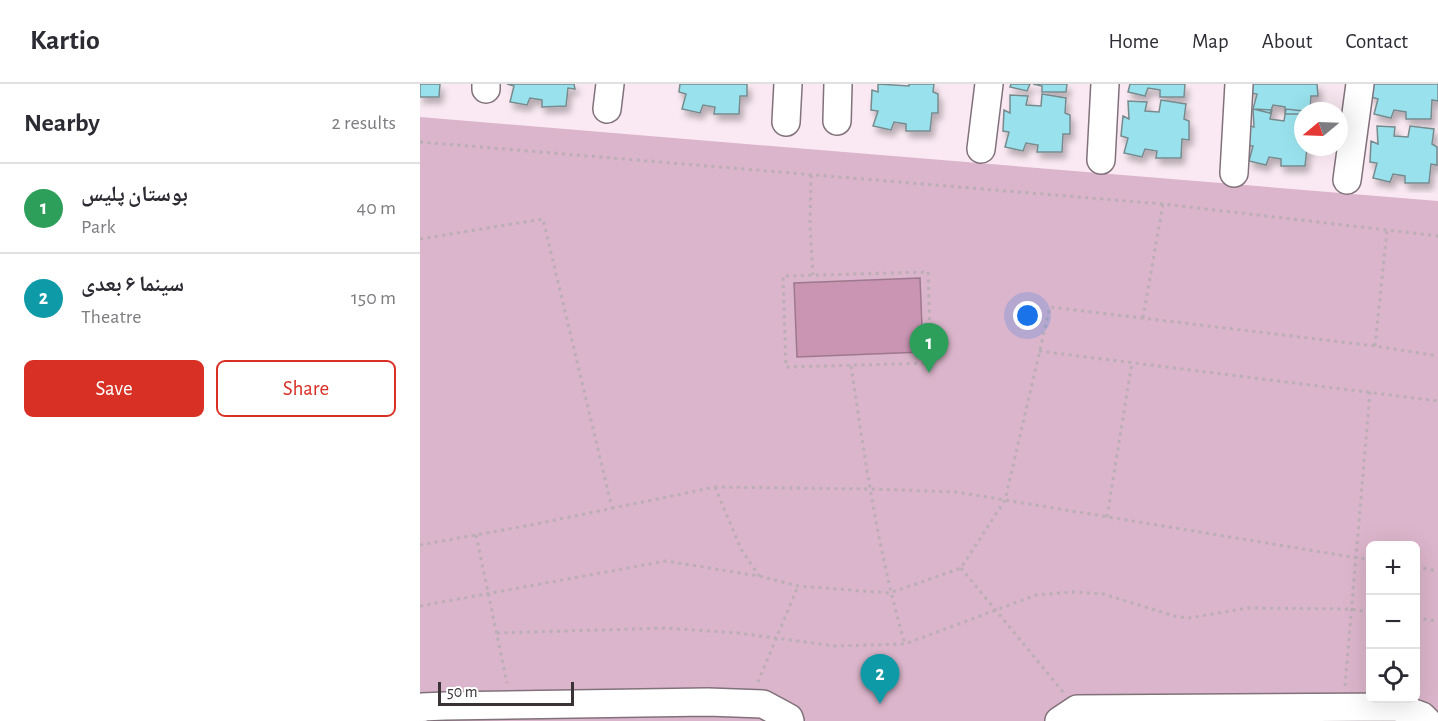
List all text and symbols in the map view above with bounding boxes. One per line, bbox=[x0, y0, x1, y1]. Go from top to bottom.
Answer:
text: Kartio bbox=[30, 27, 100, 55]
text: Home bbox=[1108, 31, 1159, 52]
text: Map bbox=[1192, 31, 1229, 52]
text: About bbox=[1262, 31, 1312, 52]
text: Contact bbox=[1345, 31, 1408, 52]
north arrow bbox=[1294, 102, 1348, 156]
text: Nearby bbox=[24, 110, 100, 136]
text: 2 results bbox=[332, 113, 396, 133]
text: بوستان پلیس bbox=[81, 183, 188, 205]
text: 1 bbox=[40, 198, 47, 218]
text: 40 m bbox=[357, 198, 396, 218]
text: Park bbox=[81, 217, 116, 237]
text: سینما ۶ بعدی bbox=[81, 273, 184, 295]
text: 2 bbox=[39, 288, 48, 308]
text: 150 m bbox=[351, 288, 396, 308]
your location bbox=[1013, 301, 1042, 330]
text: Theatre bbox=[81, 307, 142, 327]
pin: 1 bbox=[910, 324, 948, 373]
button: Save bbox=[24, 360, 204, 417]
button: Share bbox=[216, 360, 396, 417]
map controls bbox=[1366, 541, 1420, 703]
button: + bbox=[1366, 541, 1420, 595]
button: − bbox=[1366, 595, 1420, 649]
button: locate bbox=[1366, 649, 1420, 703]
pin: 2 bbox=[860, 654, 900, 704]
scale bar bbox=[438, 679, 574, 706]
text: 50 m bbox=[447, 684, 478, 700]

